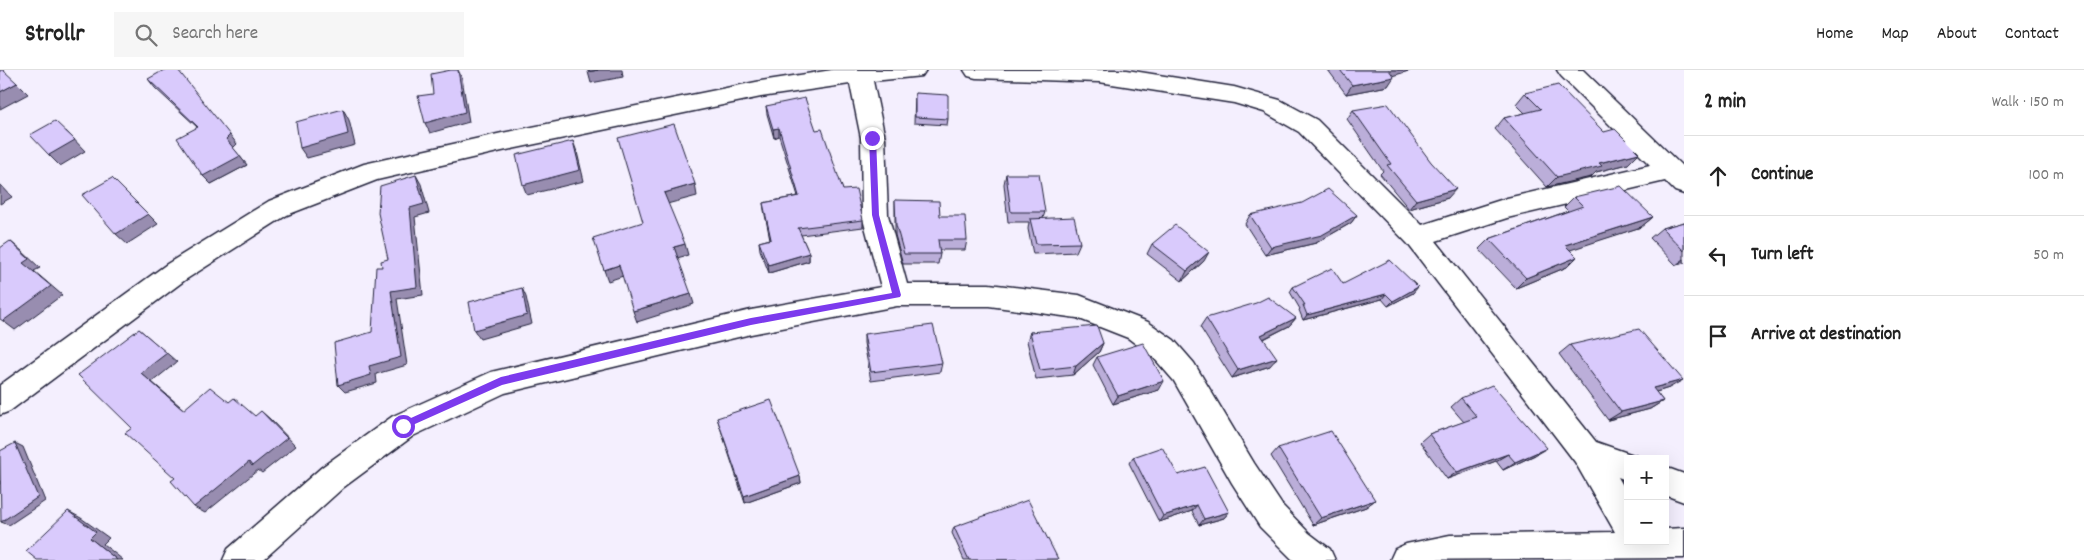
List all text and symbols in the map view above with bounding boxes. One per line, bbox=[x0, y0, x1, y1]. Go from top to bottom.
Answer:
search box bbox=[114, 12, 464, 57]
text: Strollr bbox=[25, 18, 84, 52]
icon: search bbox=[132, 21, 160, 49]
text: Search here bbox=[172, 21, 258, 48]
text: Home bbox=[1816, 22, 1853, 47]
text: Map bbox=[1881, 22, 1909, 47]
text: About bbox=[1937, 22, 1977, 47]
text: Contact bbox=[2005, 22, 2059, 47]
text: 2 min bbox=[1704, 88, 1746, 118]
text: Walk · 150 m bbox=[1992, 91, 2064, 114]
route end bbox=[861, 127, 884, 150]
icon: ahead bbox=[1704, 162, 1732, 190]
text: Continue bbox=[1751, 162, 1813, 189]
text: 100 m bbox=[2028, 164, 2064, 187]
icon: left bbox=[1704, 242, 1732, 270]
text: Turn left bbox=[1751, 242, 1814, 269]
text: 50 m bbox=[2033, 244, 2064, 267]
icon: arrive bbox=[1704, 322, 1732, 350]
text: Arrive at destination bbox=[1751, 322, 1901, 349]
route start bbox=[392, 415, 415, 438]
map controls bbox=[1624, 455, 1669, 545]
button: + bbox=[1624, 455, 1669, 500]
button: − bbox=[1624, 500, 1669, 545]

